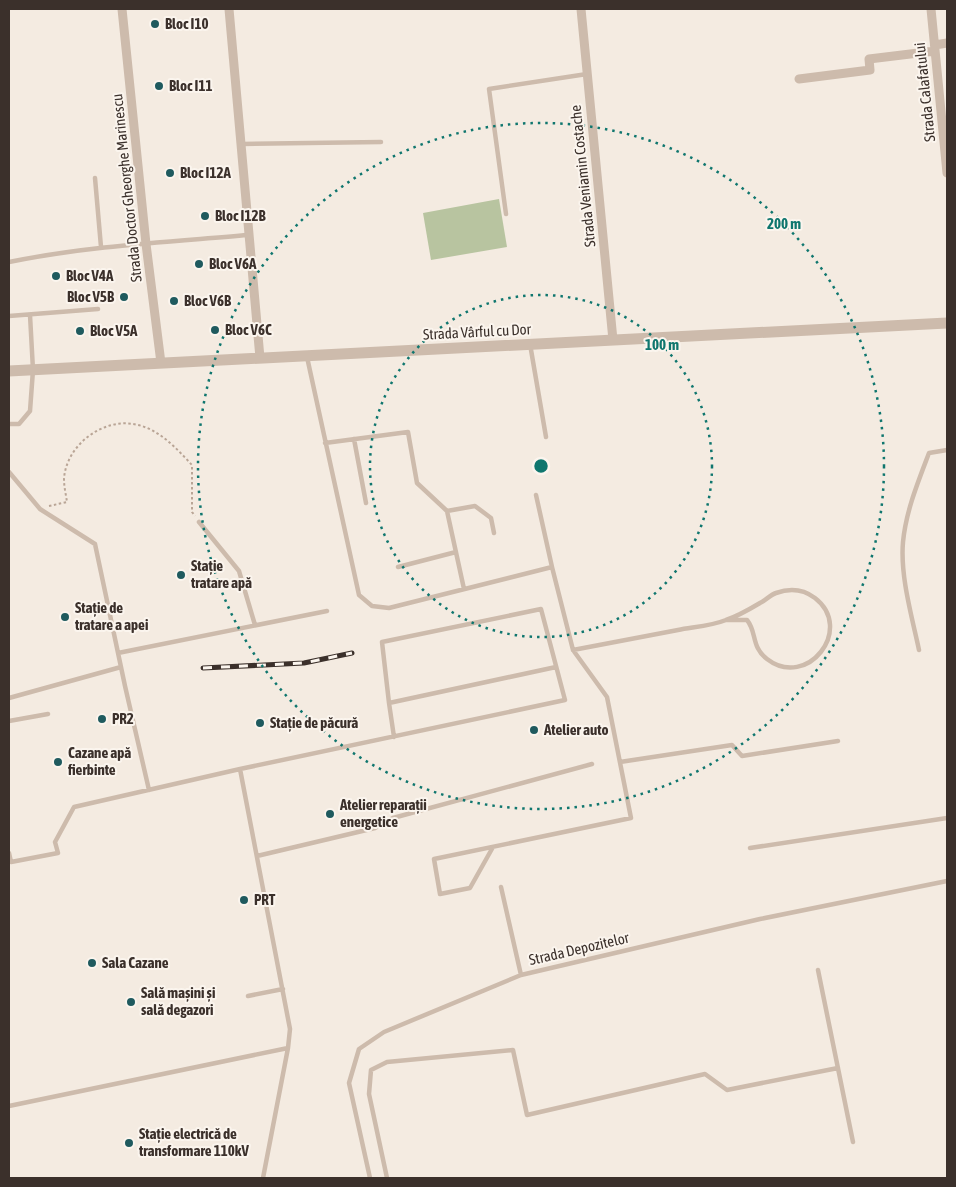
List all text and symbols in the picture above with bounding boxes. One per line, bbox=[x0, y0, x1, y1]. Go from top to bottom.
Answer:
place label: Bloc I10 bbox=[165, 15, 209, 32]
marker: Bloc I10 bbox=[149, 18, 161, 30]
street label: Strada Calafatului bbox=[911, 41, 938, 143]
place label: Bloc I11 bbox=[169, 77, 213, 94]
marker: Bloc I11 bbox=[153, 80, 165, 92]
street label: Strada Doctor Gheorghe Marinescu bbox=[108, 93, 145, 283]
street label: Strada Veniamin Costache bbox=[567, 104, 598, 248]
place label: Bloc I12A bbox=[180, 164, 232, 181]
marker: Bloc I12A bbox=[164, 167, 176, 179]
place label: Bloc I12B bbox=[215, 207, 267, 224]
marker: Bloc I12B bbox=[199, 210, 211, 222]
text: 200 m bbox=[767, 215, 801, 232]
place label: Bloc V6A bbox=[209, 255, 257, 272]
marker: Bloc V6A bbox=[193, 258, 205, 270]
place label: Bloc V4A bbox=[66, 267, 114, 284]
marker: Bloc V4A bbox=[50, 270, 62, 282]
place label: Bloc V5B bbox=[67, 288, 115, 305]
marker: Bloc V5B bbox=[118, 291, 130, 303]
place label: Bloc V6B bbox=[184, 292, 232, 309]
marker: Bloc V6B bbox=[168, 295, 180, 307]
street label: Strada Vârful cu Dor bbox=[423, 320, 532, 343]
place label: Bloc V6C bbox=[225, 321, 272, 338]
place label: Bloc V5A bbox=[90, 322, 138, 339]
marker: Bloc V6C bbox=[209, 324, 221, 336]
marker: Bloc V5A bbox=[74, 325, 86, 337]
text: 100 m bbox=[645, 336, 679, 353]
centre of rings bbox=[532, 457, 550, 475]
place label: Stație tratare apă bbox=[190, 557, 252, 591]
marker: Stație tratare apă bbox=[175, 569, 187, 581]
place label: Stație de tratare a apei bbox=[74, 599, 148, 633]
marker: Stație de tratare a apei bbox=[59, 611, 71, 623]
place label: PR2 bbox=[112, 710, 134, 727]
marker: PR2 bbox=[96, 713, 108, 725]
place label: Stație de păcură bbox=[270, 714, 358, 732]
marker: Stație de păcură bbox=[254, 717, 266, 729]
place label: Atelier auto bbox=[543, 721, 609, 738]
marker: Atelier auto bbox=[528, 724, 540, 736]
place label: Cazane apă fierbinte bbox=[67, 744, 131, 778]
marker: Cazane apă fierbinte bbox=[52, 756, 64, 768]
place label: Atelier reparații energetice bbox=[339, 796, 427, 830]
marker: Atelier reparații energetice bbox=[324, 808, 336, 820]
place label: PRT bbox=[254, 891, 276, 908]
marker: PRT bbox=[238, 894, 250, 906]
street label: Strada Depozitelor bbox=[527, 929, 631, 968]
place label: Sala Cazane bbox=[102, 954, 169, 971]
marker: Sala Cazane bbox=[86, 957, 98, 969]
place label: Sală mașini și sală degazori bbox=[141, 984, 215, 1018]
marker: Sală mașini și sală degazori bbox=[125, 996, 137, 1008]
place label: Stație electrică de transformare 110kV bbox=[138, 1125, 249, 1159]
marker: Stație electrică de transformare 110kV bbox=[123, 1137, 135, 1149]

